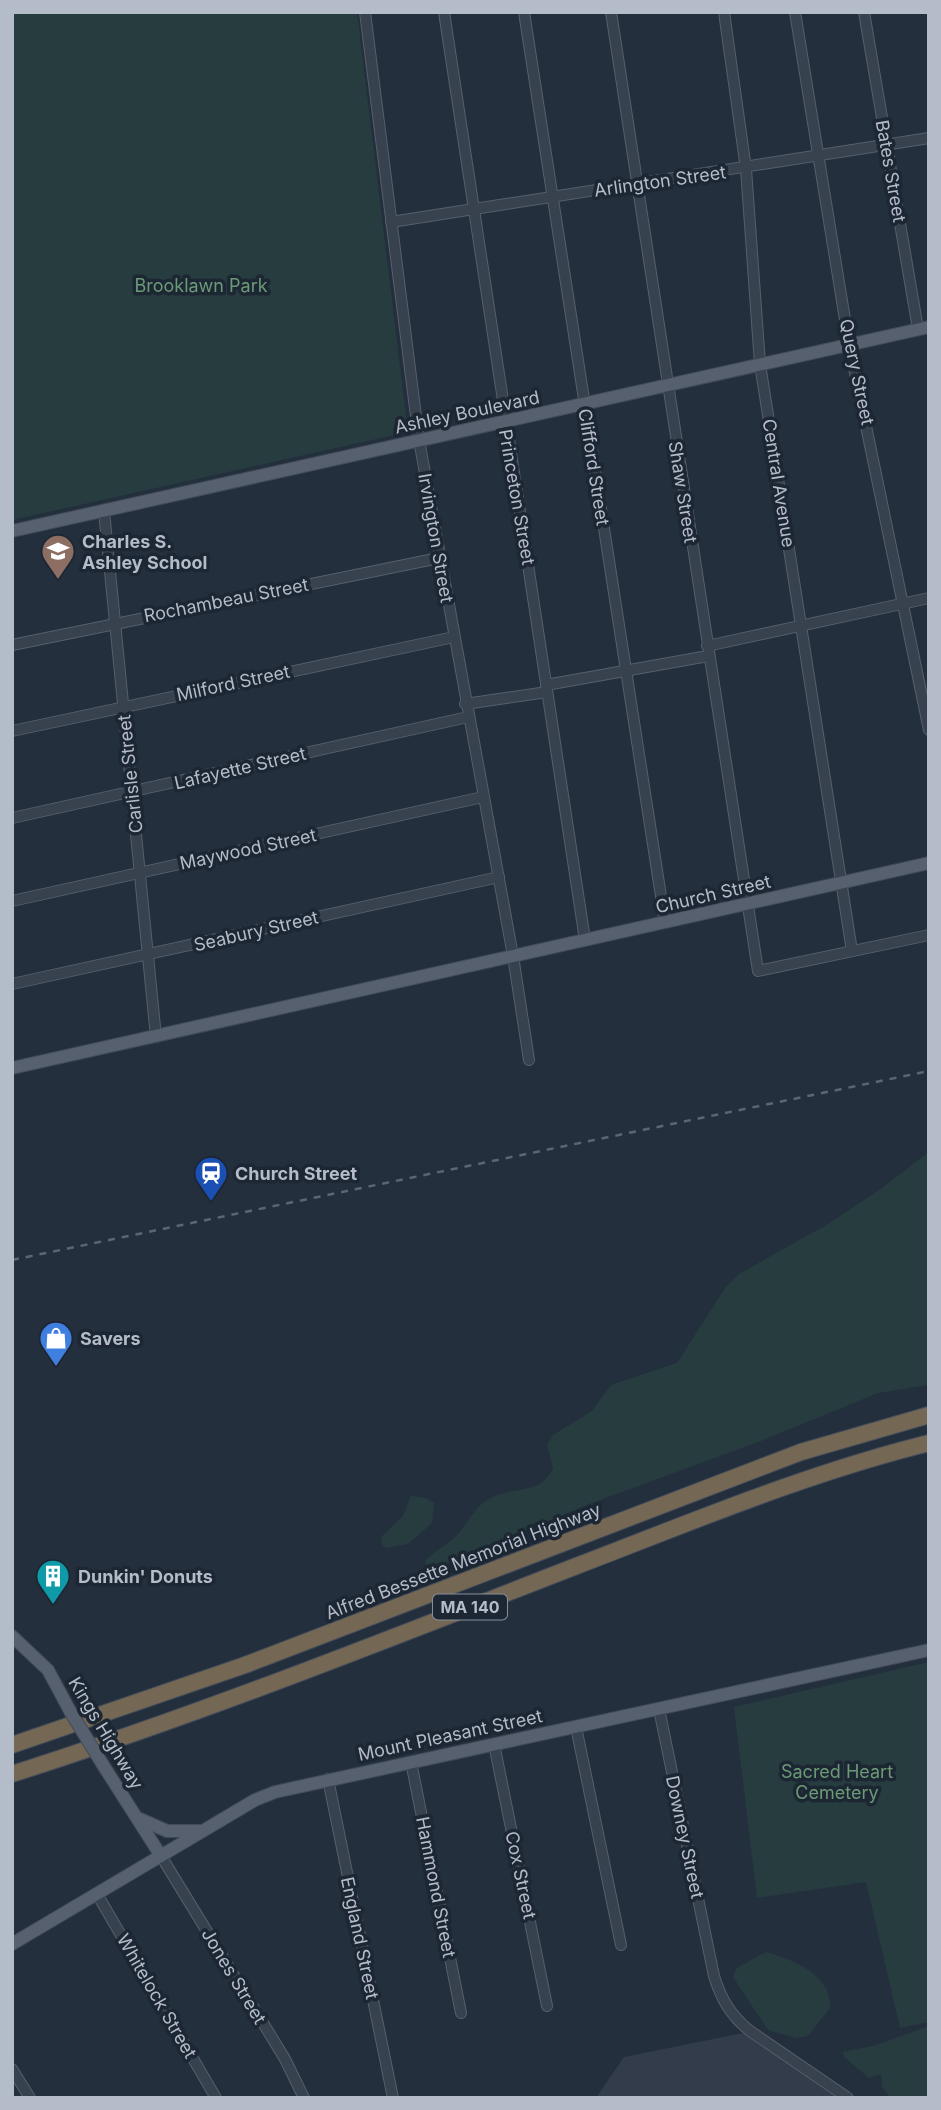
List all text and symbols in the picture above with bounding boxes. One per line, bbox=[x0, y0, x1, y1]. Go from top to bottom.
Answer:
street label: Bates Street bbox=[872, 118, 910, 224]
street label: Arlington Street bbox=[593, 161, 727, 201]
park label: Brooklawn Park bbox=[134, 275, 268, 296]
street label: Query Street bbox=[836, 317, 879, 427]
street label: Ashley Boulevard bbox=[393, 386, 541, 438]
street label: Clifford Street bbox=[574, 407, 614, 527]
street label: Central Avenue bbox=[758, 417, 800, 549]
street label: Princeton Street bbox=[495, 428, 539, 567]
street label: Shaw Street bbox=[665, 440, 701, 545]
street label: Irvington Street bbox=[414, 472, 458, 604]
place label: Charles S. Ashley School bbox=[82, 531, 207, 573]
school or university icon: Charles S. Ashley School bbox=[39, 532, 77, 581]
street label: Rochambeau Street bbox=[142, 574, 310, 626]
street label: Milford Street bbox=[174, 661, 292, 705]
street label: Carlisle Street bbox=[113, 714, 147, 834]
street label: Lafayette Street bbox=[172, 743, 308, 793]
street label: Maywood Street bbox=[178, 824, 318, 874]
street label: Church Street bbox=[653, 871, 773, 917]
street label: Seabury Street bbox=[192, 906, 320, 956]
station icon: Church Street bbox=[192, 1154, 230, 1203]
place label: Church Street bbox=[235, 1163, 357, 1184]
shop icon: Savers bbox=[37, 1319, 75, 1368]
place label: Savers bbox=[80, 1328, 141, 1349]
street label: Alfred Bessette Memorial Highway bbox=[322, 1499, 604, 1623]
building icon: Dunkin' Donuts bbox=[34, 1557, 72, 1606]
place label: Dunkin' Donuts bbox=[78, 1566, 213, 1587]
road number: MA 140 bbox=[433, 1595, 507, 1620]
street label: Kings Highway bbox=[64, 1673, 148, 1793]
street label: Mount Pleasant Street bbox=[356, 1705, 544, 1765]
park label: Sacred Heart Cemetery bbox=[781, 1761, 893, 1803]
street label: Downey Street bbox=[662, 1774, 708, 1900]
street label: Hammond Street bbox=[412, 1815, 460, 1959]
street label: Cox Street bbox=[501, 1829, 541, 1921]
street label: England Street bbox=[337, 1875, 383, 2001]
street label: Jones Street bbox=[197, 1924, 271, 2028]
street label: Whitelock Street bbox=[113, 1930, 201, 2062]

